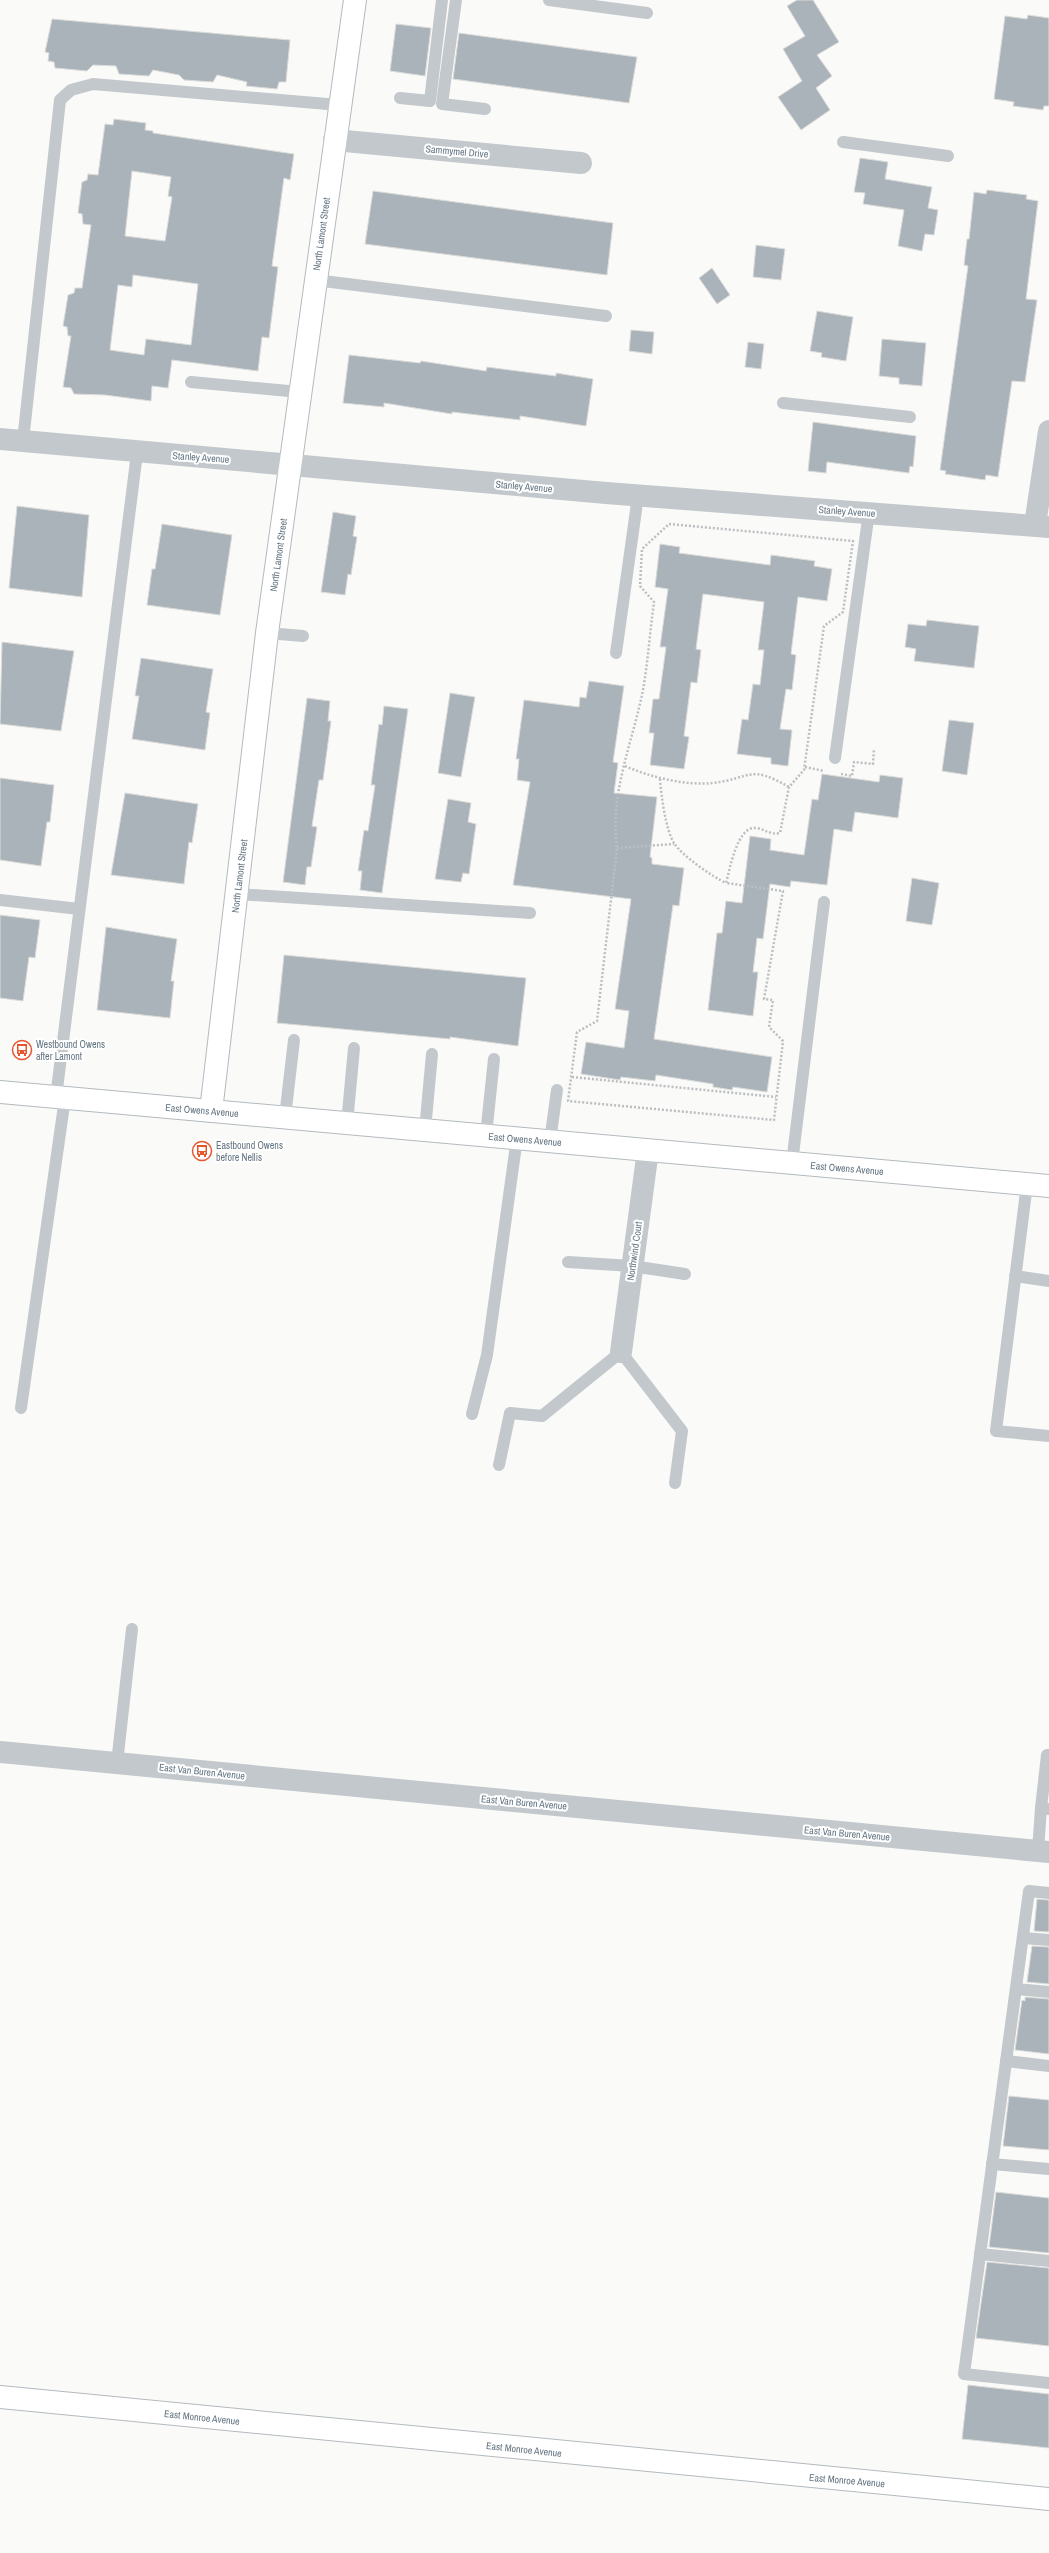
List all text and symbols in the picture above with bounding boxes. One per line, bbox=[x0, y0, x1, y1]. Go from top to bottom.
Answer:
street label: Sammymel Drive bbox=[425, 142, 489, 161]
street label: North Lamont Street bbox=[310, 196, 333, 272]
street label: Stanley Avenue bbox=[172, 449, 230, 466]
street label: Stanley Avenue bbox=[495, 478, 553, 495]
street label: Stanley Avenue bbox=[818, 503, 876, 520]
street label: North Lamont Street bbox=[267, 517, 290, 593]
street label: North Lamont Street bbox=[229, 838, 251, 913]
place label: Westbound Owens after Lamont bbox=[36, 1038, 105, 1063]
bus stop icon: Westbound Owens after Lamont bbox=[11, 1039, 33, 1061]
street label: East Owens Avenue bbox=[165, 1101, 240, 1120]
street label: East Owens Avenue bbox=[488, 1130, 563, 1149]
place label: Eastbound Owens before Nellis bbox=[216, 1139, 283, 1164]
bus stop icon: Eastbound Owens before Nellis bbox=[191, 1140, 213, 1162]
street label: East Owens Avenue bbox=[810, 1159, 885, 1178]
street label: Northwind Court bbox=[624, 1220, 645, 1282]
street label: East Van Buren Avenue bbox=[158, 1761, 246, 1783]
street label: East Van Buren Avenue bbox=[480, 1792, 568, 1813]
street label: East Van Buren Avenue bbox=[803, 1823, 891, 1844]
street label: East Monroe Avenue bbox=[163, 2407, 241, 2428]
street label: East Monroe Avenue bbox=[485, 2439, 563, 2460]
street label: East Monroe Avenue bbox=[809, 2471, 886, 2490]

